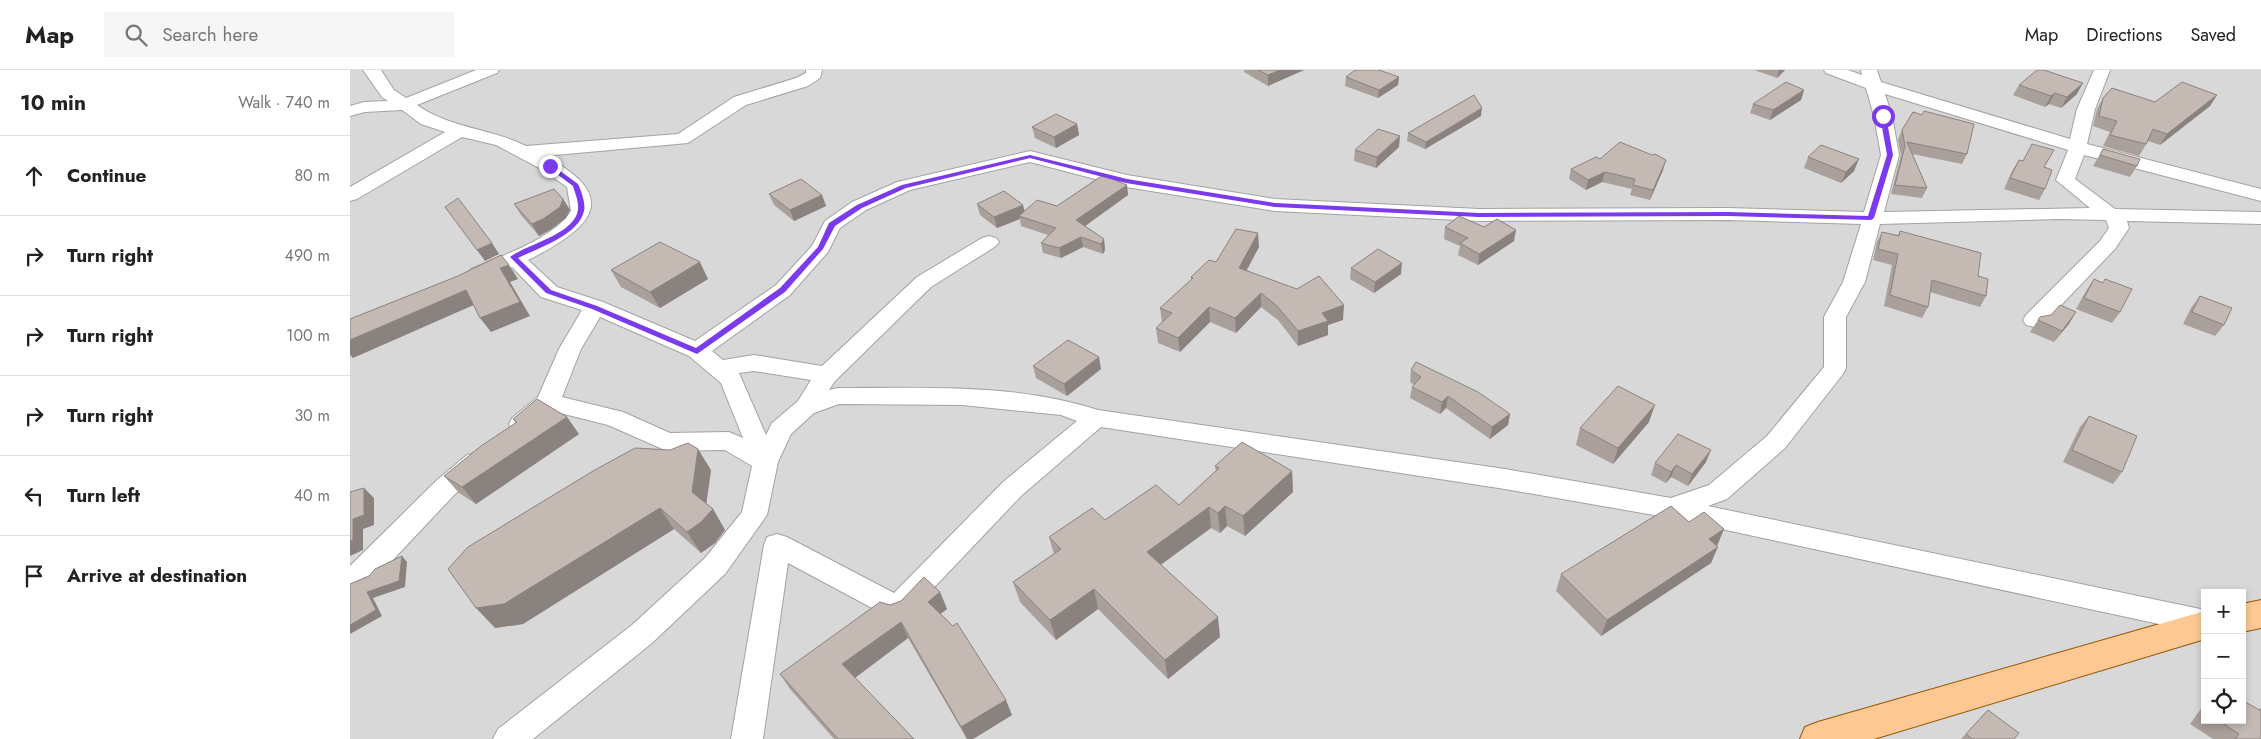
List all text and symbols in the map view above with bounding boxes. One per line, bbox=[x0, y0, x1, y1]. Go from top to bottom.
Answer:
search box bbox=[104, 12, 454, 57]
text: Map bbox=[25, 17, 74, 52]
icon: search bbox=[122, 21, 150, 49]
text: Search here bbox=[162, 21, 258, 48]
text: Map bbox=[2025, 22, 2058, 48]
text: Directions bbox=[2086, 22, 2162, 48]
text: Saved bbox=[2190, 22, 2236, 48]
text: 10 min bbox=[20, 88, 86, 118]
text: Walk · 740 m bbox=[238, 91, 330, 114]
route start bbox=[1872, 105, 1895, 128]
route end bbox=[539, 155, 562, 178]
icon: ahead bbox=[20, 162, 48, 190]
text: Continue bbox=[67, 162, 146, 189]
text: 80 m bbox=[294, 164, 330, 187]
icon: right bbox=[20, 242, 48, 270]
text: Turn right bbox=[67, 242, 153, 269]
text: 490 m bbox=[285, 244, 330, 267]
icon: right bbox=[20, 322, 48, 350]
text: Turn right bbox=[67, 322, 153, 349]
text: 100 m bbox=[286, 324, 330, 347]
icon: right bbox=[20, 402, 48, 430]
text: Turn right bbox=[67, 402, 153, 429]
text: 30 m bbox=[294, 404, 330, 427]
icon: left bbox=[20, 482, 48, 510]
text: Turn left bbox=[67, 482, 140, 509]
text: 40 m bbox=[294, 484, 330, 507]
icon: arrive bbox=[20, 562, 48, 590]
text: Arrive at destination bbox=[67, 562, 247, 589]
map controls bbox=[2201, 589, 2246, 724]
button: + bbox=[2201, 589, 2246, 634]
button: − bbox=[2201, 634, 2246, 679]
button: locate bbox=[2201, 679, 2246, 724]

